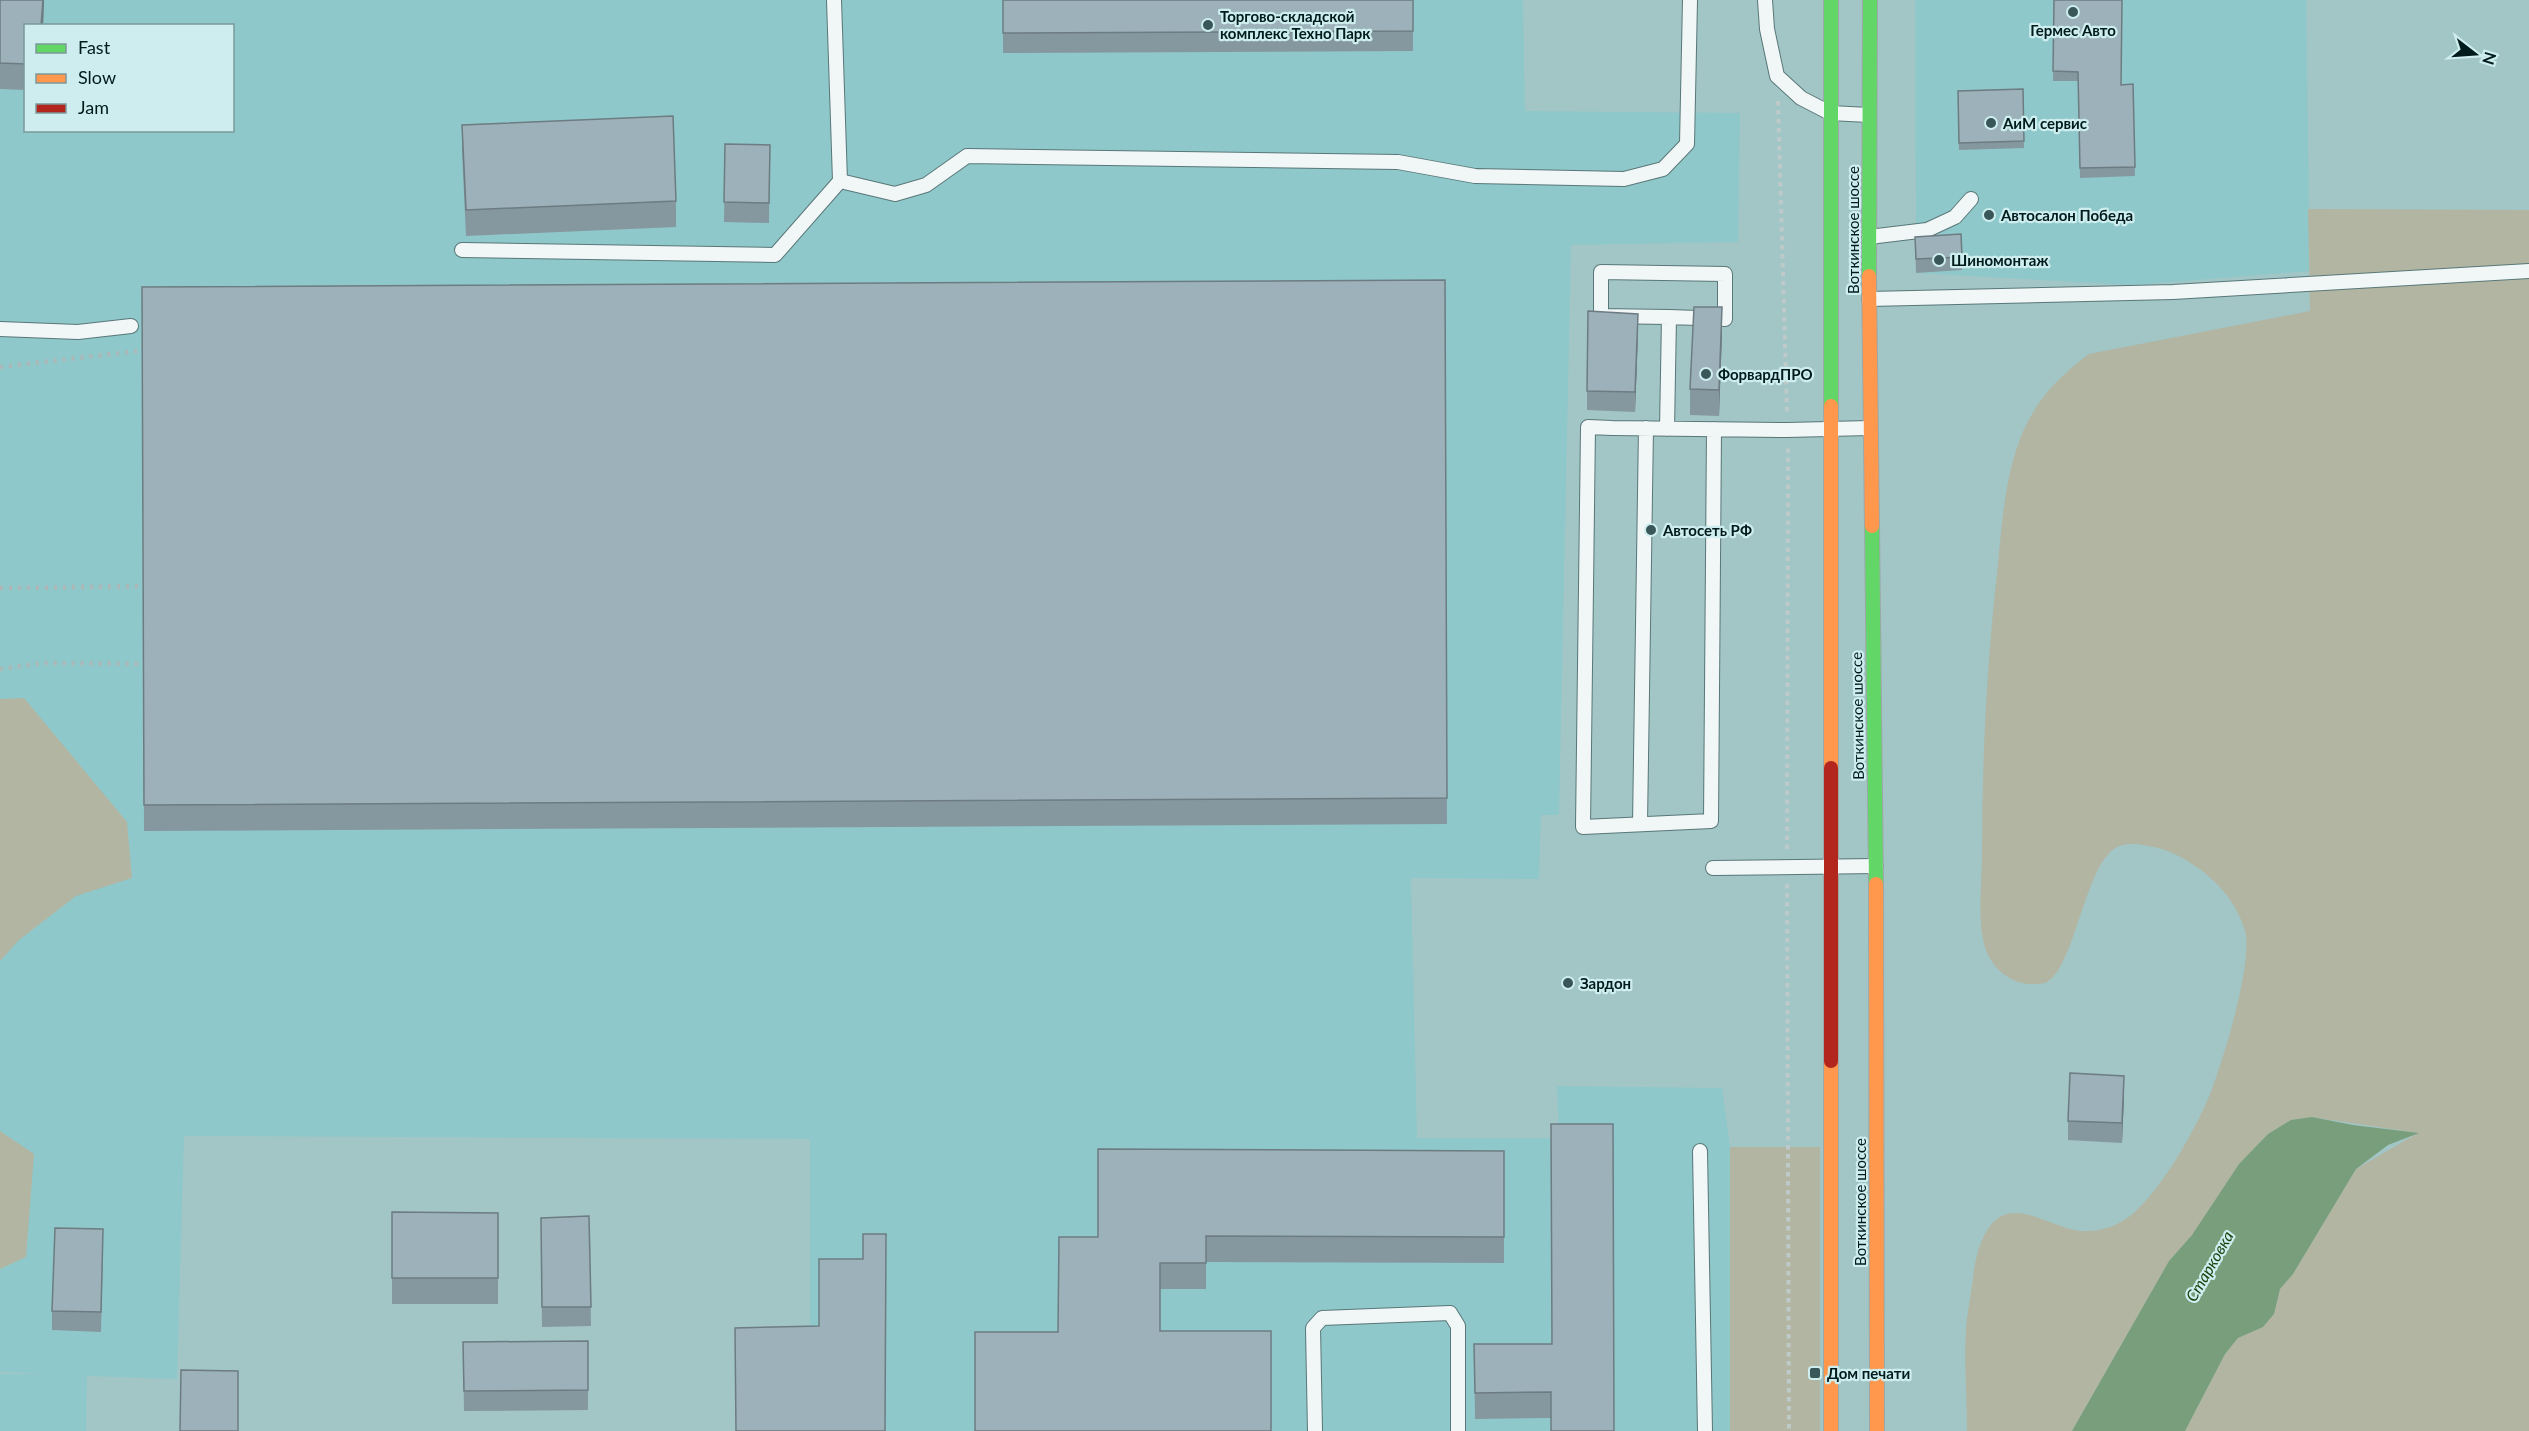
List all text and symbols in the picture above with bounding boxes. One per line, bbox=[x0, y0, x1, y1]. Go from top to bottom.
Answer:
marker: Гермес Авто bbox=[2066, 5, 2080, 19]
place label: Торгово-складской комплекс Техно Парк bbox=[1220, 7, 1371, 42]
marker: Торгово-складской комплекс Техно Парк bbox=[1201, 18, 1215, 32]
place label: Гермес Авто bbox=[2030, 21, 2116, 39]
legend bbox=[24, 24, 234, 132]
north arrow bbox=[2445, 24, 2505, 84]
text: Fast bbox=[78, 36, 111, 58]
text: N bbox=[2479, 50, 2501, 67]
text: Slow bbox=[78, 66, 116, 88]
text: Jam bbox=[78, 96, 109, 118]
place label: АиМ сервис bbox=[2002, 114, 2087, 132]
marker: АиМ сервис bbox=[1984, 116, 1998, 130]
street label: Воткинское шоссе bbox=[1844, 166, 1862, 294]
place label: Автосалон Победа bbox=[2000, 206, 2133, 224]
marker: Автосалон Победа bbox=[1982, 208, 1996, 222]
place label: Шиномонтаж bbox=[1951, 251, 2049, 269]
marker: Шиномонтаж bbox=[1932, 253, 1946, 267]
place label: ФорвардПРО bbox=[1718, 365, 1813, 383]
marker: ФорвардПРО bbox=[1699, 367, 1713, 381]
place label: Автосеть РФ bbox=[1662, 521, 1752, 539]
marker: Автосеть РФ bbox=[1644, 523, 1658, 537]
street label: Воткинское шоссе bbox=[1847, 652, 1867, 780]
place label: Зардон bbox=[1580, 974, 1631, 992]
marker: Зардон bbox=[1561, 976, 1575, 990]
street label: Воткинское шоссе bbox=[1851, 1138, 1869, 1266]
water label: Старковка bbox=[2181, 1227, 2237, 1305]
place label: Дом печати bbox=[1827, 1364, 1910, 1382]
marker: Дом печати bbox=[1808, 1366, 1822, 1380]

